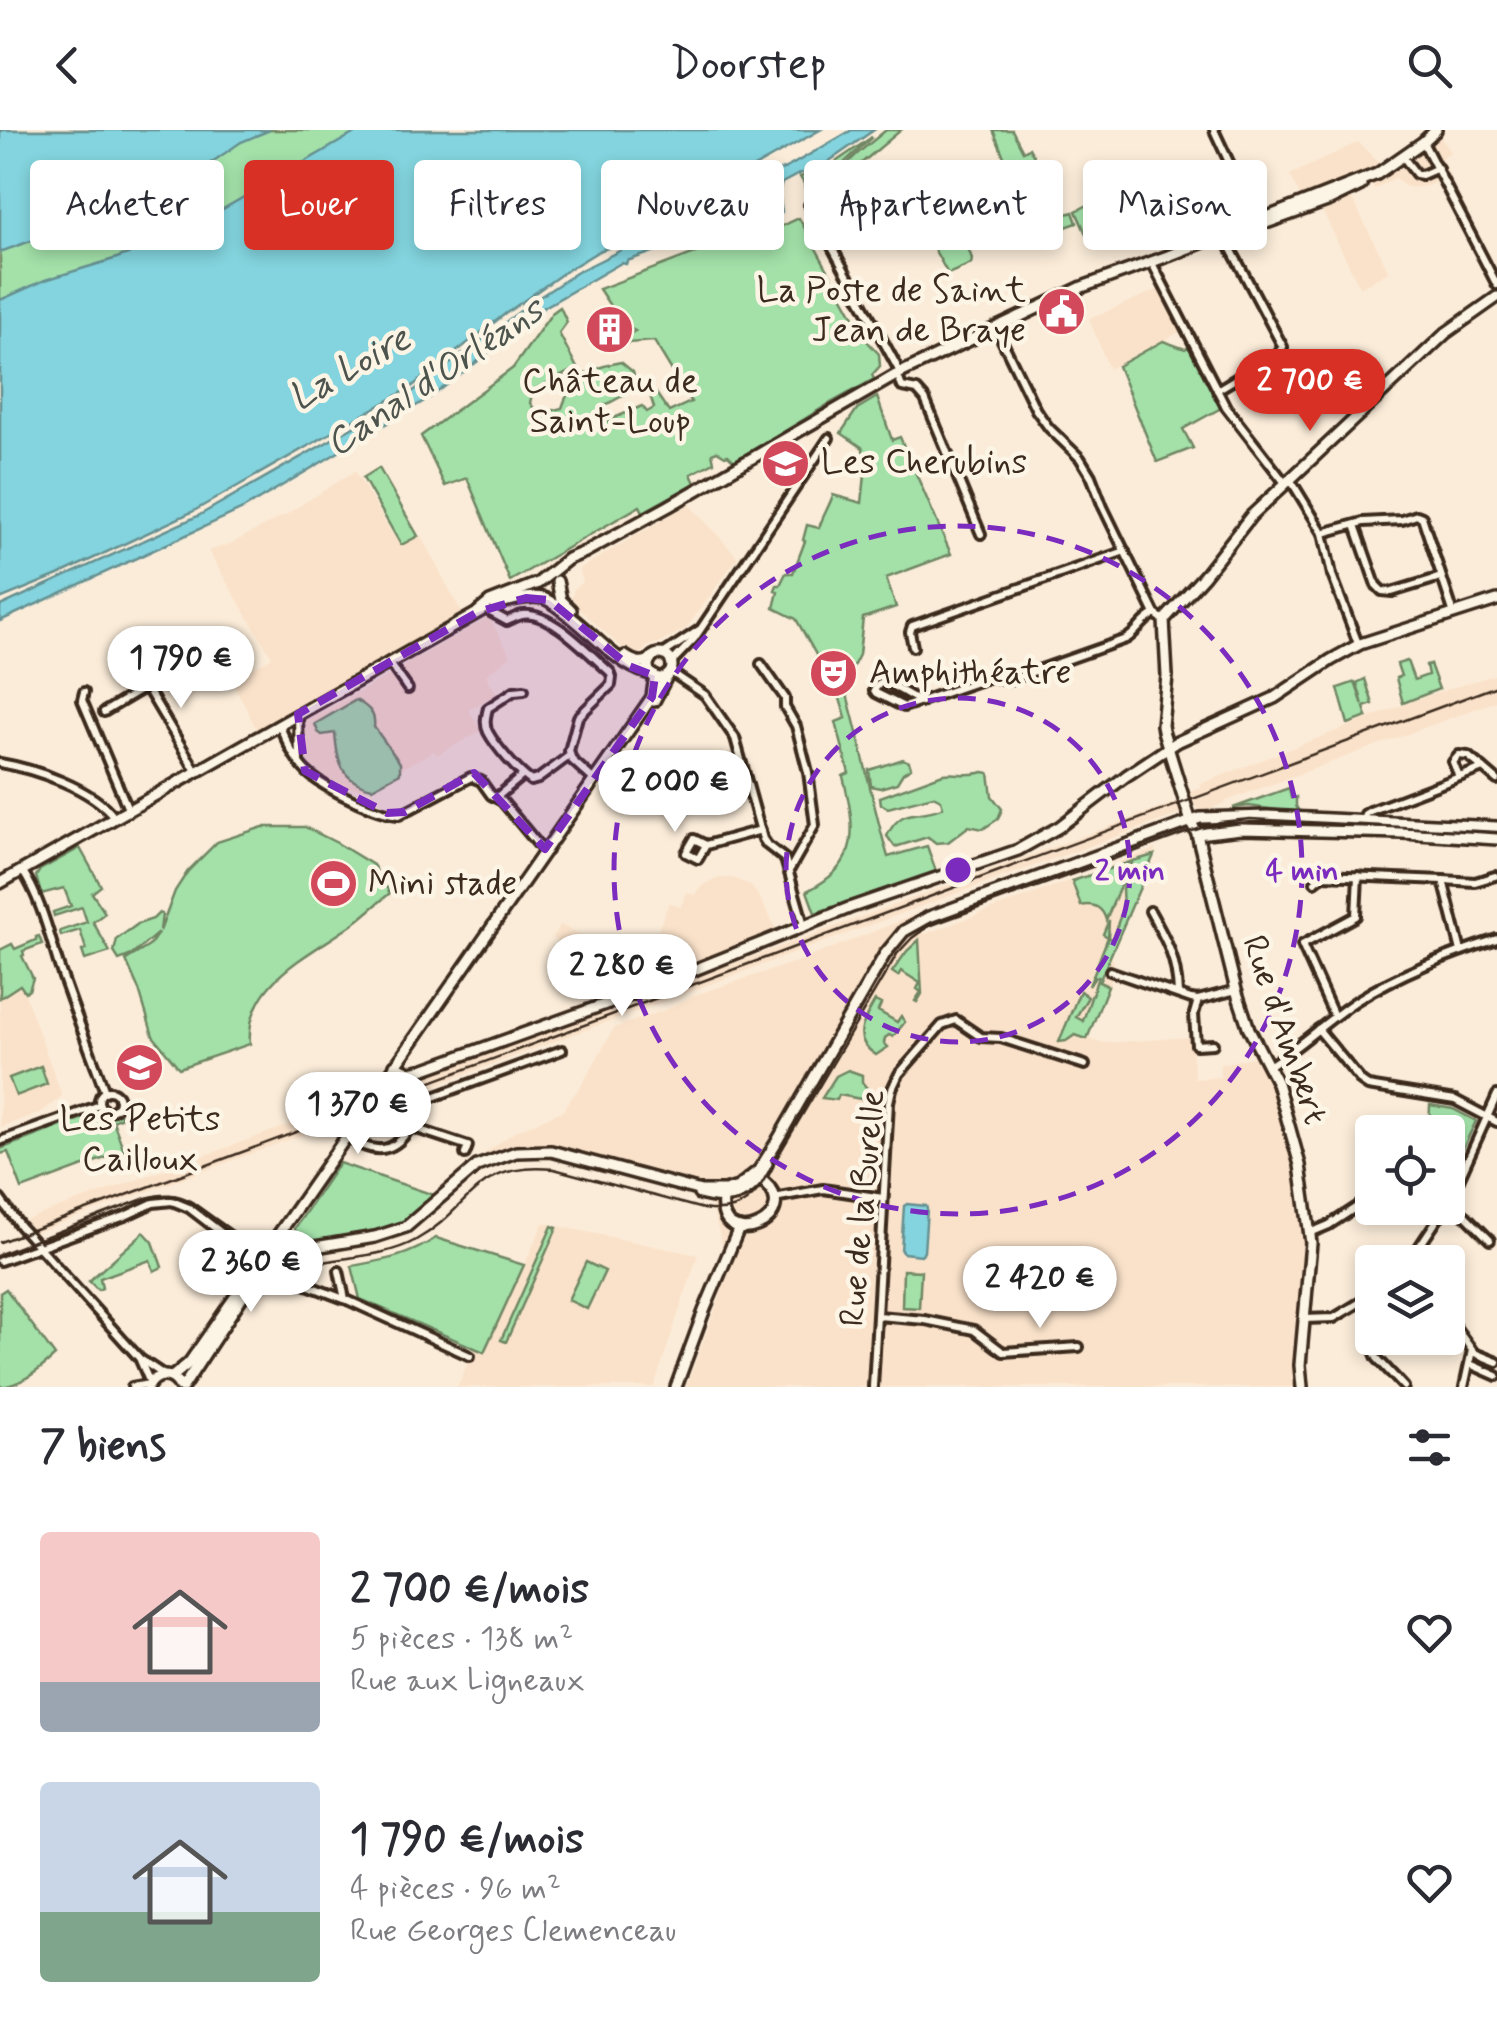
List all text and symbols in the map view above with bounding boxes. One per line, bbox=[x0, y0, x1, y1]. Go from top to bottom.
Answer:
text: Doorstep bbox=[670, 36, 827, 95]
icon: back bbox=[40, 38, 95, 93]
icon: search bbox=[1402, 38, 1457, 93]
chip: Acheter bbox=[30, 160, 224, 250]
chip: Louer bbox=[244, 160, 394, 250]
chip: Filtres bbox=[414, 160, 581, 250]
chip: Nouveau bbox=[601, 160, 784, 250]
chip: Appartement bbox=[804, 160, 1063, 250]
chip: Maison bbox=[1083, 160, 1267, 250]
place label: La Poste de Saint Jean de Braye bbox=[757, 268, 1026, 354]
water label: Canal d'Orléans bbox=[317, 285, 556, 469]
public building icon: La Poste de Saint Jean de Braye bbox=[1035, 285, 1087, 337]
building icon: Château de Saint-Loup bbox=[584, 304, 636, 356]
water label: La Loire bbox=[281, 314, 421, 423]
pin: 2 700 € bbox=[1218, 349, 1402, 434]
place label: Château de Saint-Loup bbox=[522, 359, 698, 445]
text: 2 700 € bbox=[1256, 360, 1364, 402]
school or university icon: Les Cherubins bbox=[760, 437, 812, 489]
place label: Les Cherubins bbox=[821, 440, 1027, 486]
pin: 1 790 € bbox=[89, 626, 273, 711]
text: 1 790 € bbox=[129, 637, 233, 679]
theatre icon: Amphithéatre bbox=[808, 647, 860, 699]
place label: Amphithéatre bbox=[869, 650, 1072, 696]
pin: 2 000 € bbox=[583, 750, 767, 835]
text: 2 000 € bbox=[620, 761, 730, 803]
centre of rings bbox=[940, 852, 976, 888]
text: 2 min bbox=[1095, 852, 1165, 891]
text: 4 min bbox=[1265, 852, 1339, 891]
sports icon: Mini stade bbox=[307, 858, 359, 910]
place label: Mini stade bbox=[368, 861, 517, 907]
street label: Rue d'Ambert bbox=[1230, 929, 1338, 1131]
pin: 2 280 € bbox=[530, 934, 714, 1019]
text: 2 280 € bbox=[569, 945, 675, 987]
school or university icon: Les Petits Cailloux bbox=[114, 1042, 166, 1094]
pin: 1 370 € bbox=[266, 1072, 450, 1157]
text: 1 370 € bbox=[307, 1083, 409, 1125]
street label: Rue de la Burelle bbox=[830, 1088, 896, 1328]
place label: Les Petits Cailloux bbox=[60, 1097, 220, 1183]
map controls bbox=[1355, 1115, 1465, 1355]
button: locate bbox=[1355, 1115, 1465, 1225]
pin: 2 360 € bbox=[159, 1230, 343, 1315]
text: 2 360 € bbox=[201, 1241, 301, 1283]
button: layers bbox=[1355, 1245, 1465, 1355]
pin: 2 420 € bbox=[948, 1246, 1132, 1331]
text: 2 420 € bbox=[985, 1257, 1095, 1299]
text: 7 biens bbox=[40, 1420, 166, 1475]
icon: filters bbox=[1402, 1420, 1457, 1475]
text: 2 700 €/mois bbox=[350, 1563, 589, 1618]
icon: home bbox=[120, 1572, 240, 1692]
icon: heart bbox=[1402, 1605, 1457, 1660]
text: 5 pièces · 138 m² bbox=[350, 1618, 573, 1660]
text: Rue aux Ligneaux bbox=[350, 1660, 584, 1702]
text: 1 790 €/mois bbox=[350, 1813, 584, 1868]
icon: home bbox=[120, 1822, 240, 1942]
icon: heart bbox=[1402, 1855, 1457, 1910]
text: 4 pièces · 96 m² bbox=[350, 1868, 561, 1910]
text: Rue Georges Clemenceau bbox=[350, 1910, 676, 1952]

